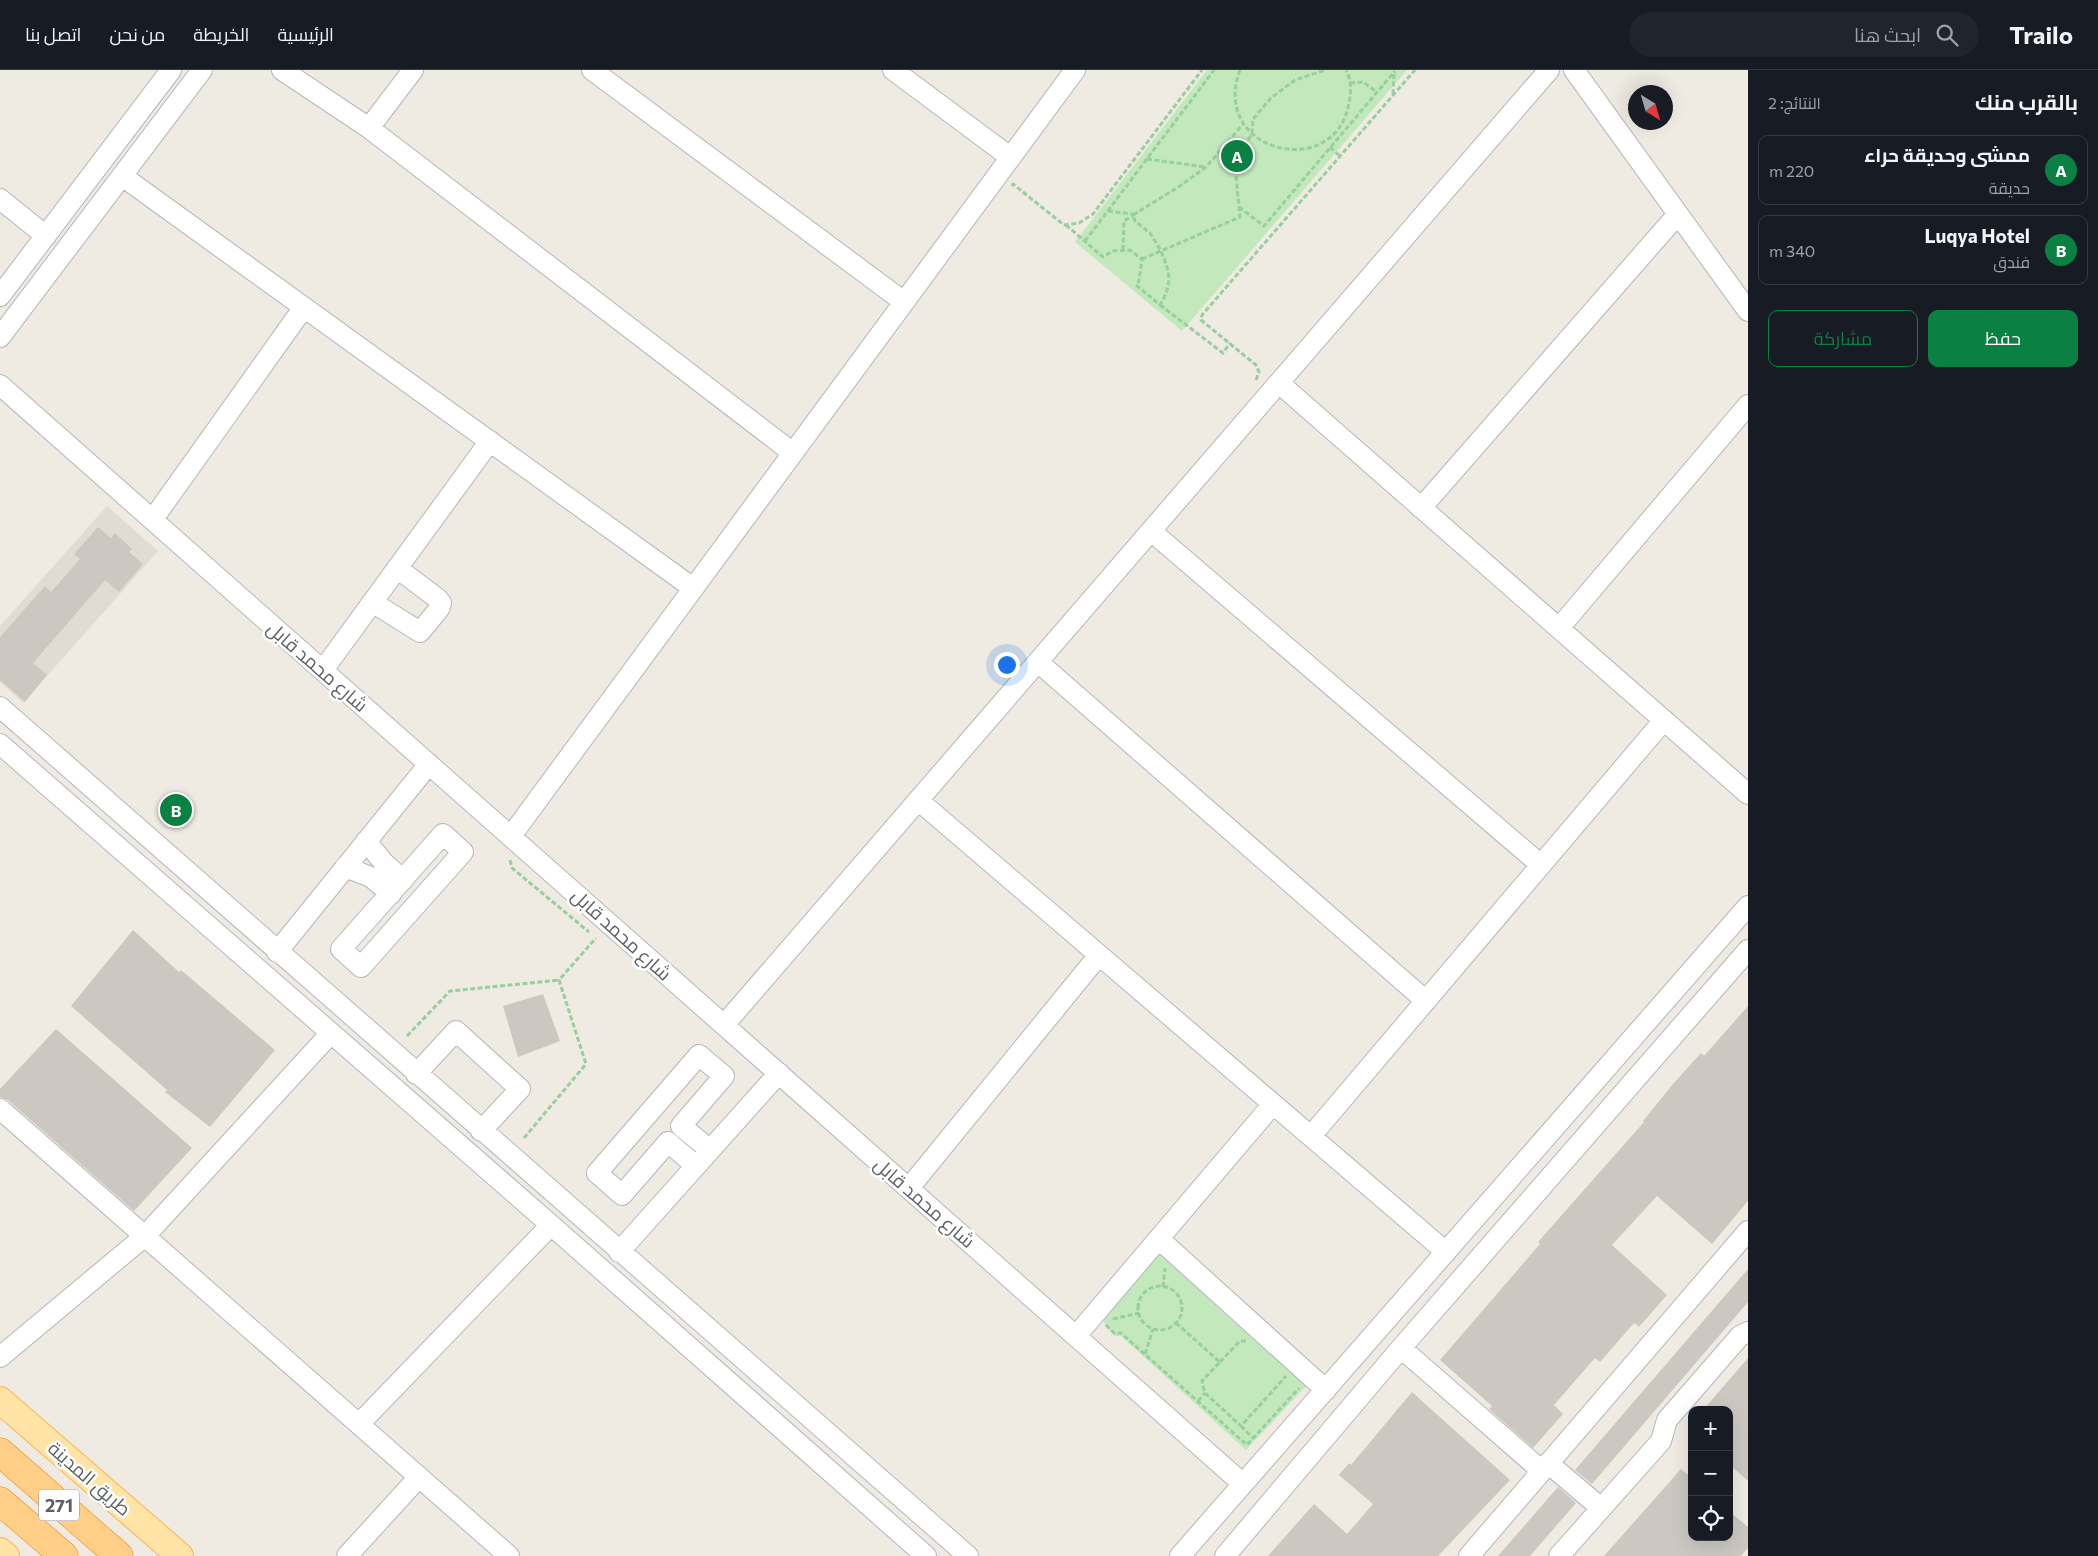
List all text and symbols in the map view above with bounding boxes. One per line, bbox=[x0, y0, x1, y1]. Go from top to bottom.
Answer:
search box bbox=[1629, 12, 1979, 57]
text: Trailo bbox=[2009, 20, 2073, 49]
icon: search bbox=[1933, 21, 1961, 49]
text: اتصل بنا bbox=[25, 23, 81, 45]
text: من نحن bbox=[109, 23, 165, 45]
text: الخريطة bbox=[193, 23, 249, 45]
text: الرئيسية bbox=[277, 23, 334, 45]
text: ابحث هنا bbox=[1854, 23, 1921, 46]
north arrow bbox=[1628, 85, 1673, 130]
text: بالقرب منك bbox=[1975, 89, 2078, 114]
text: النتائج: 2 bbox=[1768, 93, 1821, 112]
pin: A bbox=[1221, 137, 1253, 175]
text: ممشى وحديقة حراء bbox=[1864, 143, 2030, 166]
text: 220 m bbox=[1769, 161, 1814, 180]
text: A bbox=[2055, 161, 2067, 180]
text: حديقة bbox=[1989, 178, 2030, 197]
text: Luqya Hotel bbox=[1924, 224, 2030, 247]
text: 340 m bbox=[1769, 241, 1815, 260]
text: B bbox=[2056, 241, 2066, 260]
text: فندق bbox=[1993, 252, 2030, 271]
button: مشاركة bbox=[1768, 310, 1918, 367]
button: حفظ bbox=[1928, 310, 2078, 367]
street label: شارع محمد قابل bbox=[261, 616, 373, 718]
your location bbox=[994, 652, 1020, 678]
pin: B bbox=[160, 791, 192, 829]
street label: شارع محمد قابل bbox=[565, 883, 677, 987]
street label: شارع محمد قابل bbox=[868, 1152, 980, 1254]
map controls bbox=[1688, 1406, 1733, 1541]
button: + bbox=[1688, 1406, 1733, 1451]
street label: طريق المدينة bbox=[43, 1436, 136, 1522]
button: − bbox=[1688, 1451, 1733, 1496]
road number: 271 bbox=[39, 1490, 79, 1520]
button: locate bbox=[1688, 1496, 1733, 1541]

